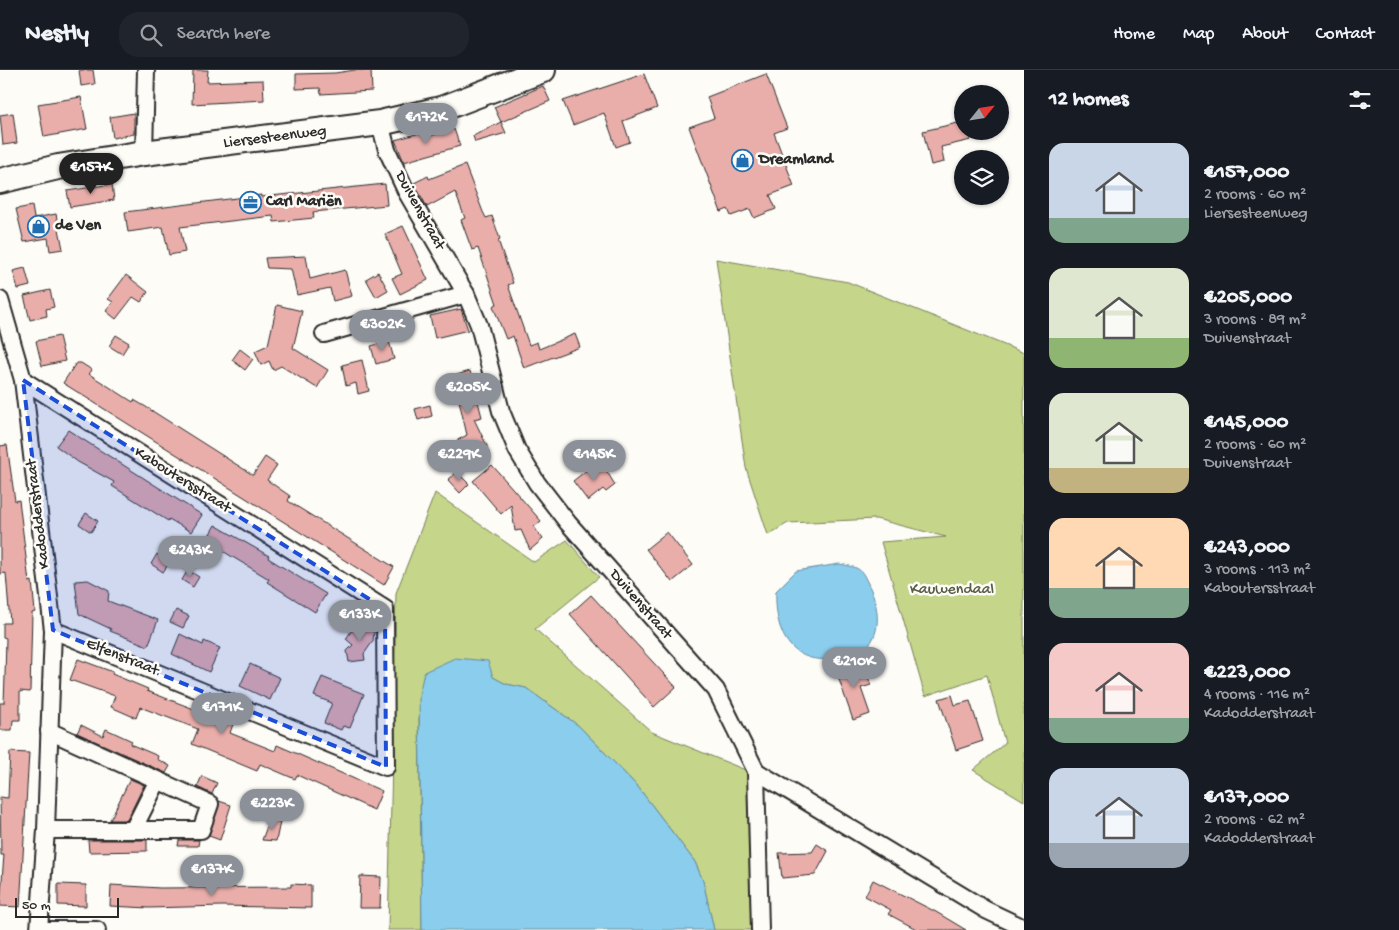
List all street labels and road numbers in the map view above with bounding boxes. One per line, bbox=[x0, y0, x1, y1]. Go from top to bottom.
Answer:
street label: Liersesteenweg bbox=[222, 122, 328, 154]
street label: Duivenstraat bbox=[389, 168, 449, 255]
street label: Kaboutersstraat bbox=[130, 444, 235, 519]
street label: Kadodderstraat bbox=[23, 457, 55, 570]
street label: Duivenstraat bbox=[604, 565, 677, 645]
street label: Elfenstraat bbox=[83, 635, 162, 682]

